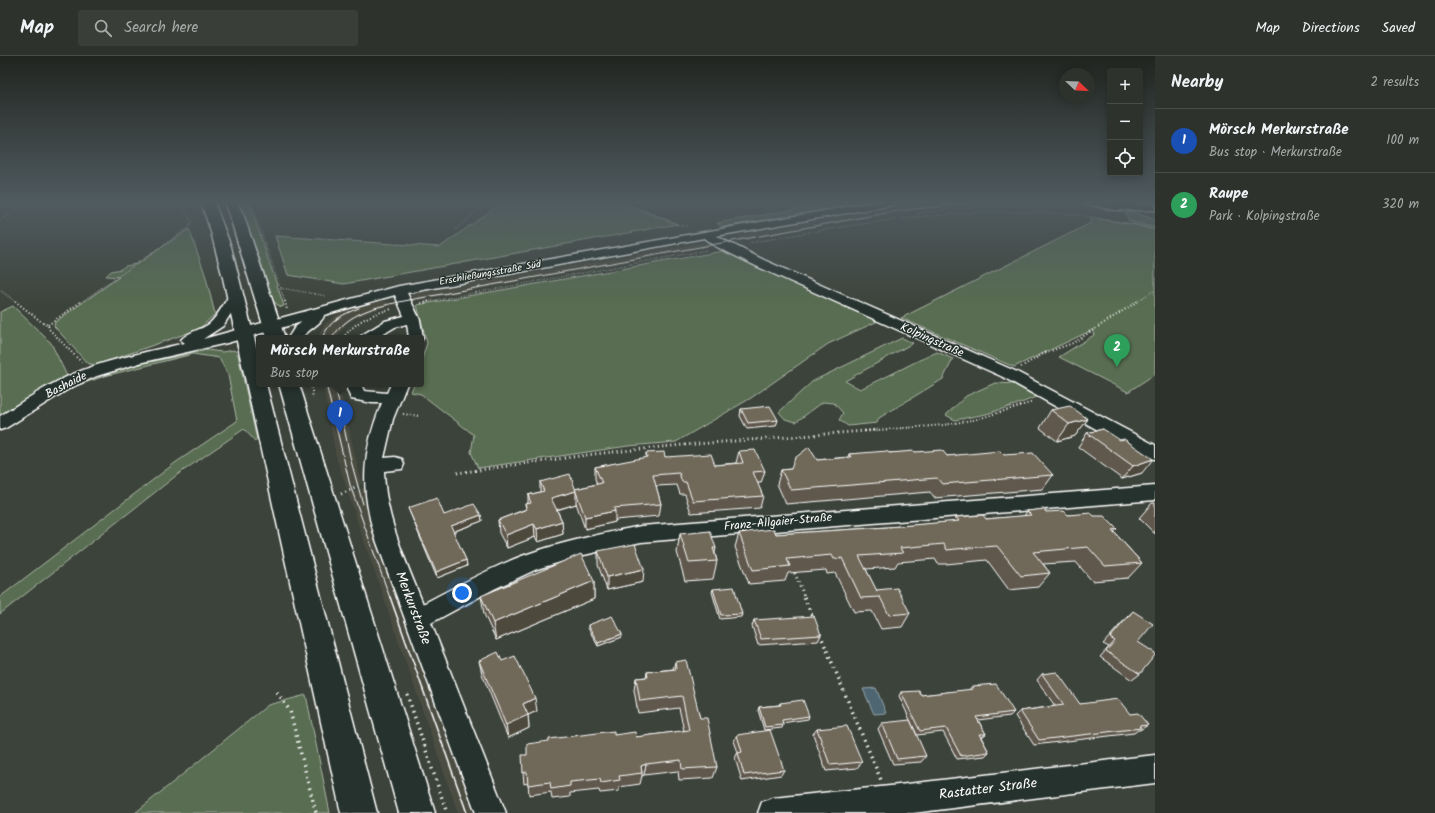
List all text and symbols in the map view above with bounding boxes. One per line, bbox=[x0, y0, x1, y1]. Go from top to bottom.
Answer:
search box bbox=[78, 10, 358, 46]
text: Map bbox=[20, 13, 54, 43]
text: Search here bbox=[124, 16, 198, 40]
icon: search bbox=[92, 17, 114, 39]
text: Map bbox=[1255, 17, 1280, 39]
text: Directions bbox=[1302, 17, 1360, 39]
text: Saved bbox=[1382, 17, 1415, 39]
north arrow bbox=[1059, 68, 1095, 104]
map controls bbox=[1107, 68, 1143, 176]
button: + bbox=[1107, 68, 1143, 104]
text: Nearby bbox=[1171, 69, 1223, 96]
text: 2 results bbox=[1371, 72, 1419, 93]
button: − bbox=[1107, 104, 1143, 140]
text: Mörsch Merkurstraße bbox=[1209, 118, 1348, 142]
text: 1 bbox=[1182, 130, 1186, 151]
text: 100 m bbox=[1386, 130, 1419, 151]
button: locate bbox=[1107, 140, 1143, 176]
text: Bus stop · Merkurstraße bbox=[1209, 142, 1342, 163]
text: Raupe bbox=[1209, 182, 1248, 206]
text: 2 bbox=[1180, 194, 1188, 215]
text: 320 m bbox=[1382, 194, 1419, 215]
text: Park · Kolpingstraße bbox=[1209, 206, 1320, 227]
street label: Erschließungsstraße Süd bbox=[438, 256, 543, 290]
street label: Kolpingstraße bbox=[897, 318, 967, 363]
pin: 2 bbox=[1104, 334, 1130, 367]
popup bbox=[256, 335, 424, 387]
text: Mörsch Merkurstraße bbox=[270, 339, 410, 363]
text: Bus stop bbox=[270, 363, 318, 384]
street label: Bashaide bbox=[42, 366, 91, 404]
pin: 1 bbox=[327, 400, 353, 433]
street label: Franz-Allgaier-Straße bbox=[723, 508, 833, 536]
street label: Merkurstraße bbox=[389, 568, 437, 649]
your location bbox=[452, 583, 472, 603]
street label: Rastatter Straße bbox=[938, 772, 1039, 806]

